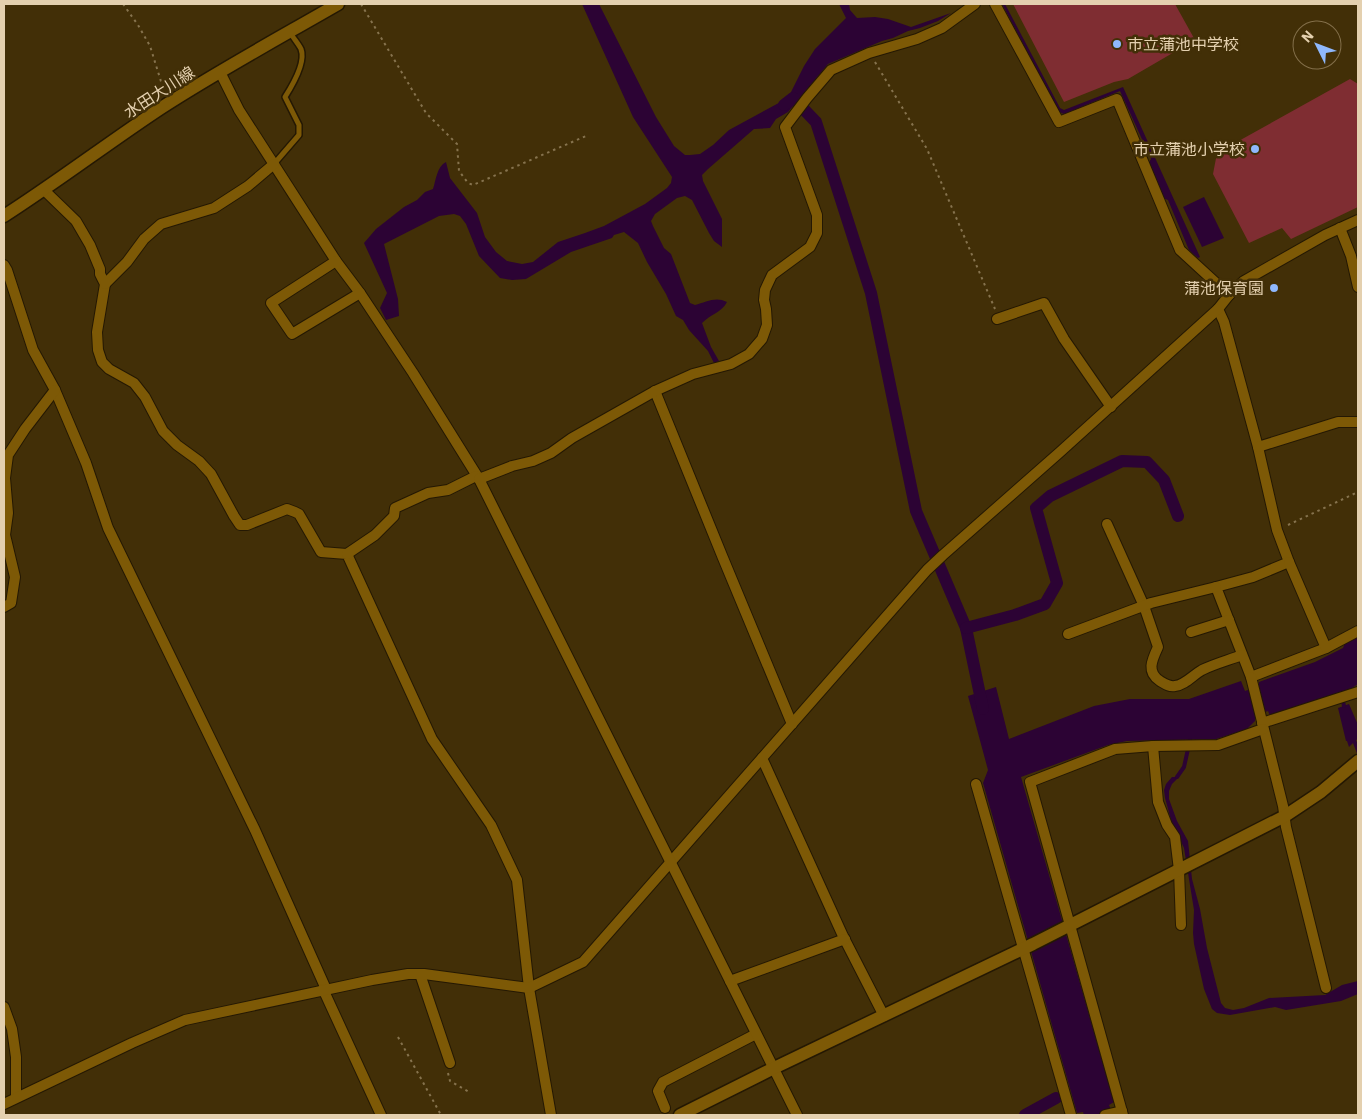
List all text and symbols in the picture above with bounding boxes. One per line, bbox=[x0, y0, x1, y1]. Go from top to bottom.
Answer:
north arrow bbox=[1292, 20, 1342, 70]
text: N bbox=[1297, 27, 1317, 46]
place label: 市立蒲池中学校 bbox=[1127, 34, 1239, 54]
marker: 市立蒲池中学校 bbox=[1111, 38, 1123, 50]
street label: 水田大川線 bbox=[120, 62, 198, 122]
place label: 市立蒲池小学校 bbox=[1133, 139, 1245, 159]
marker: 市立蒲池小学校 bbox=[1249, 143, 1261, 155]
place label: 蒲池保育園 bbox=[1184, 278, 1264, 298]
marker: 蒲池保育園 bbox=[1268, 282, 1280, 294]

